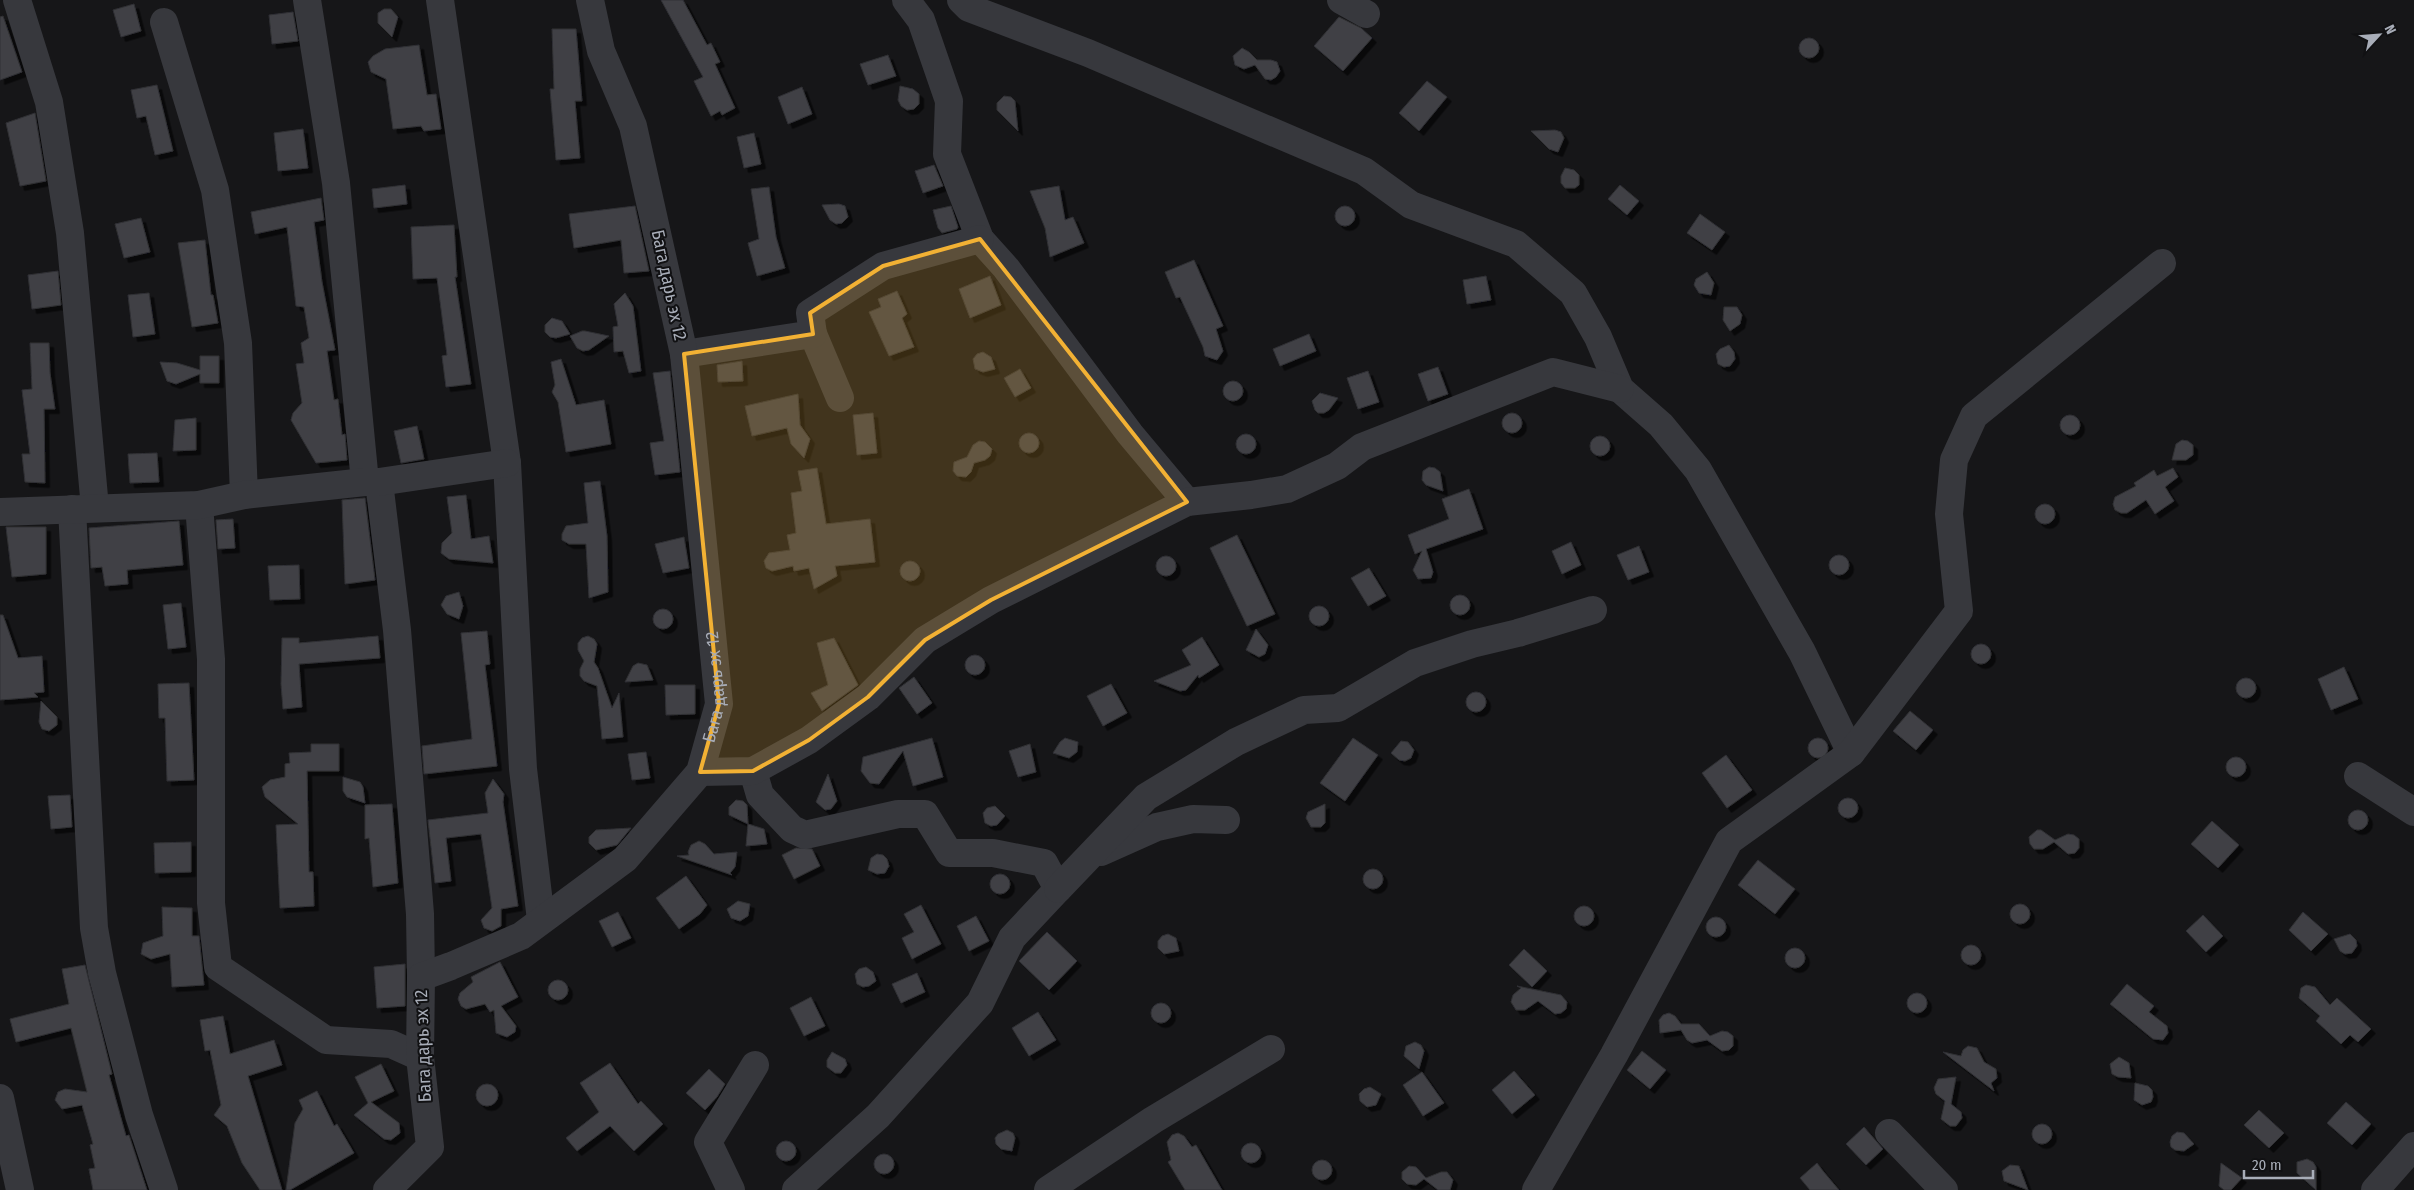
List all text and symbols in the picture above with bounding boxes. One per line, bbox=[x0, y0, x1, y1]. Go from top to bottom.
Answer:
north arrow bbox=[2354, 10, 2404, 60]
text: N bbox=[2381, 22, 2400, 37]
street label: Бага дарь эх 12 bbox=[647, 228, 691, 342]
street label: Бага дарь эх 12 bbox=[698, 630, 730, 745]
street label: Бага дарь эх 12 bbox=[410, 989, 436, 1103]
scale bar bbox=[2244, 1148, 2313, 1180]
text: 20 m bbox=[2252, 1156, 2282, 1174]

